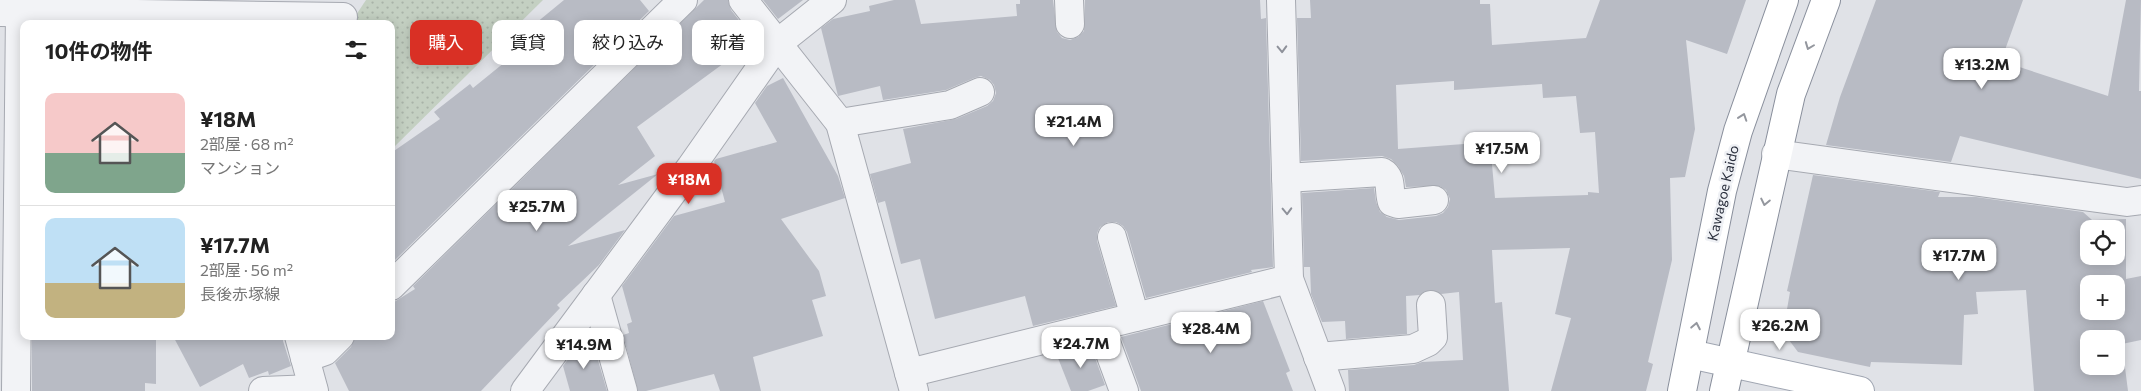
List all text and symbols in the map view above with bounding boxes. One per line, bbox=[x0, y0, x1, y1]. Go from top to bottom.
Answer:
chip: 購入 bbox=[410, 20, 482, 65]
chip: 賃貸 bbox=[492, 20, 564, 65]
chip: 絞り込み bbox=[574, 20, 682, 65]
chip: 新着 bbox=[692, 20, 764, 65]
icon: filters bbox=[342, 36, 370, 64]
text: 10件の物件 bbox=[45, 38, 152, 63]
one-way arrow bbox=[1804, 41, 1814, 49]
one-way arrow bbox=[1277, 45, 1287, 53]
pin: ¥13.2M bbox=[1941, 48, 2023, 90]
text: ¥13.2M bbox=[1954, 54, 2010, 73]
pin: ¥21.4M bbox=[1033, 104, 1115, 147]
text: ¥18M bbox=[200, 106, 256, 131]
text: ¥21.4M bbox=[1046, 111, 1102, 130]
icon: home bbox=[85, 113, 145, 173]
one-way arrow bbox=[1737, 113, 1747, 121]
pin: ¥17.5M bbox=[1461, 132, 1543, 174]
text: 2部屋 · 68 m² bbox=[200, 134, 294, 153]
text: ¥17.5M bbox=[1475, 138, 1529, 157]
street label: Kawagoe Kaido bbox=[1703, 143, 1742, 242]
text: マンション bbox=[200, 158, 280, 177]
pin: ¥18M bbox=[659, 162, 719, 205]
text: ¥18M bbox=[668, 169, 710, 188]
pin: ¥25.7M bbox=[496, 190, 578, 232]
text: ¥25.7M bbox=[509, 196, 565, 215]
one-way arrow bbox=[1760, 197, 1771, 206]
one-way arrow bbox=[1282, 208, 1292, 215]
map controls bbox=[2080, 220, 2125, 375]
button: locate bbox=[2080, 220, 2125, 265]
text: ¥17.7M bbox=[200, 232, 270, 257]
icon: home bbox=[85, 238, 145, 298]
pin: ¥17.7M bbox=[1918, 238, 2000, 281]
text: ¥17.7M bbox=[1932, 245, 1986, 264]
text: 2部屋 · 56 m² bbox=[200, 260, 293, 279]
button: + bbox=[2080, 275, 2125, 320]
text: 長後赤塚線 bbox=[200, 284, 280, 303]
pin: ¥26.2M bbox=[1739, 308, 1821, 351]
pin: ¥28.4M bbox=[1170, 312, 1252, 354]
text: ¥26.2M bbox=[1751, 315, 1809, 334]
text: ¥28.4M bbox=[1182, 318, 1240, 337]
one-way arrow bbox=[1690, 322, 1700, 330]
pin: ¥24.7M bbox=[1040, 326, 1122, 369]
pin: ¥14.9M bbox=[543, 328, 625, 370]
button: − bbox=[2080, 330, 2125, 375]
text: ¥24.7M bbox=[1052, 333, 1110, 352]
text: ¥14.9M bbox=[556, 334, 612, 353]

